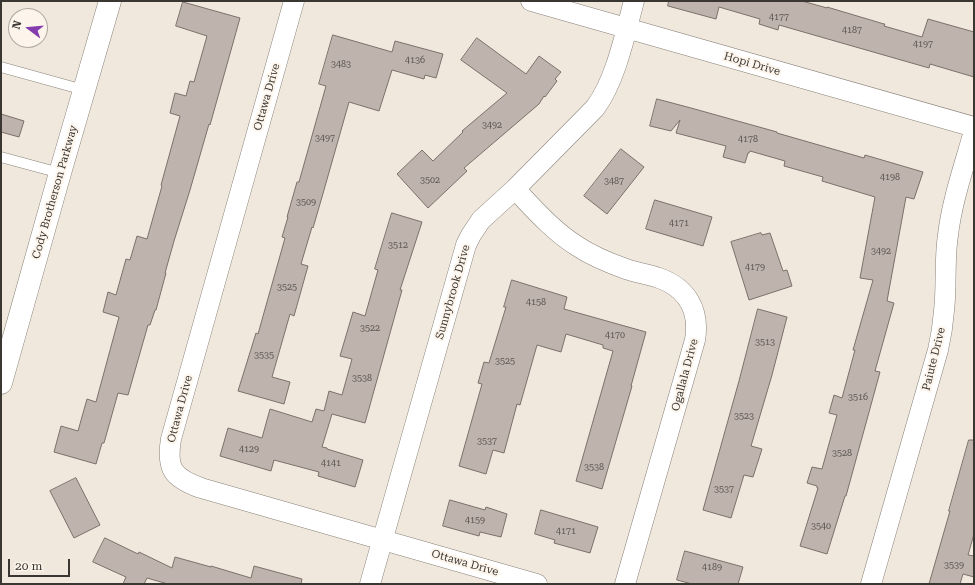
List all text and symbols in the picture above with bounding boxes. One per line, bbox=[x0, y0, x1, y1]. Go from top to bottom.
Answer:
north arrow bbox=[8, 8, 48, 48]
house number: 4177 bbox=[769, 12, 789, 22]
text: N bbox=[10, 19, 24, 31]
house number: 4187 bbox=[842, 25, 862, 35]
house number: 4197 bbox=[913, 39, 933, 49]
street label: Hopi Drive bbox=[722, 50, 782, 78]
house number: 4136 bbox=[405, 55, 425, 65]
house number: 3483 bbox=[331, 59, 351, 69]
street label: Ottawa Drive bbox=[251, 62, 283, 132]
house number: 3492 bbox=[482, 120, 502, 130]
street label: Cody Brotherson Parkway bbox=[30, 124, 80, 260]
house number: 3497 bbox=[315, 133, 335, 143]
house number: 4178 bbox=[738, 134, 758, 144]
house number: 4198 bbox=[880, 172, 900, 182]
house number: 3502 bbox=[420, 175, 440, 185]
house number: 3487 bbox=[604, 176, 624, 186]
house number: 3509 bbox=[296, 197, 316, 207]
house number: 4171 bbox=[669, 218, 689, 228]
house number: 3512 bbox=[388, 240, 408, 250]
street label: Sunnybrook Drive bbox=[433, 243, 473, 341]
house number: 3492 bbox=[871, 246, 891, 256]
house number: 4179 bbox=[745, 262, 765, 272]
house number: 3525 bbox=[277, 282, 297, 292]
house number: 4158 bbox=[526, 297, 546, 307]
house number: 3522 bbox=[360, 323, 380, 333]
street label: Paiute Drive bbox=[920, 326, 948, 392]
house number: 4170 bbox=[605, 330, 625, 340]
street label: Ogallala Drive bbox=[669, 337, 701, 413]
house number: 3513 bbox=[755, 337, 775, 347]
house number: 3535 bbox=[254, 350, 274, 360]
house number: 3525 bbox=[495, 356, 515, 366]
house number: 3538 bbox=[352, 373, 372, 383]
street label: Ottawa Drive bbox=[165, 374, 195, 444]
house number: 3516 bbox=[848, 392, 868, 402]
house number: 3523 bbox=[734, 411, 754, 421]
house number: 3537 bbox=[477, 436, 497, 446]
house number: 4129 bbox=[239, 444, 259, 454]
house number: 3528 bbox=[832, 448, 852, 458]
house number: 4141 bbox=[321, 458, 341, 468]
house number: 3538 bbox=[584, 462, 604, 472]
house number: 3537 bbox=[714, 484, 734, 494]
house number: 4159 bbox=[465, 515, 485, 525]
house number: 3540 bbox=[811, 521, 831, 531]
house number: 4171 bbox=[556, 526, 576, 536]
street label: Ottawa Drive bbox=[430, 547, 500, 579]
scale bar bbox=[10, 551, 72, 577]
text: 20 m bbox=[15, 559, 42, 573]
house number: 3539 bbox=[944, 560, 964, 570]
house number: 4189 bbox=[702, 562, 722, 572]

